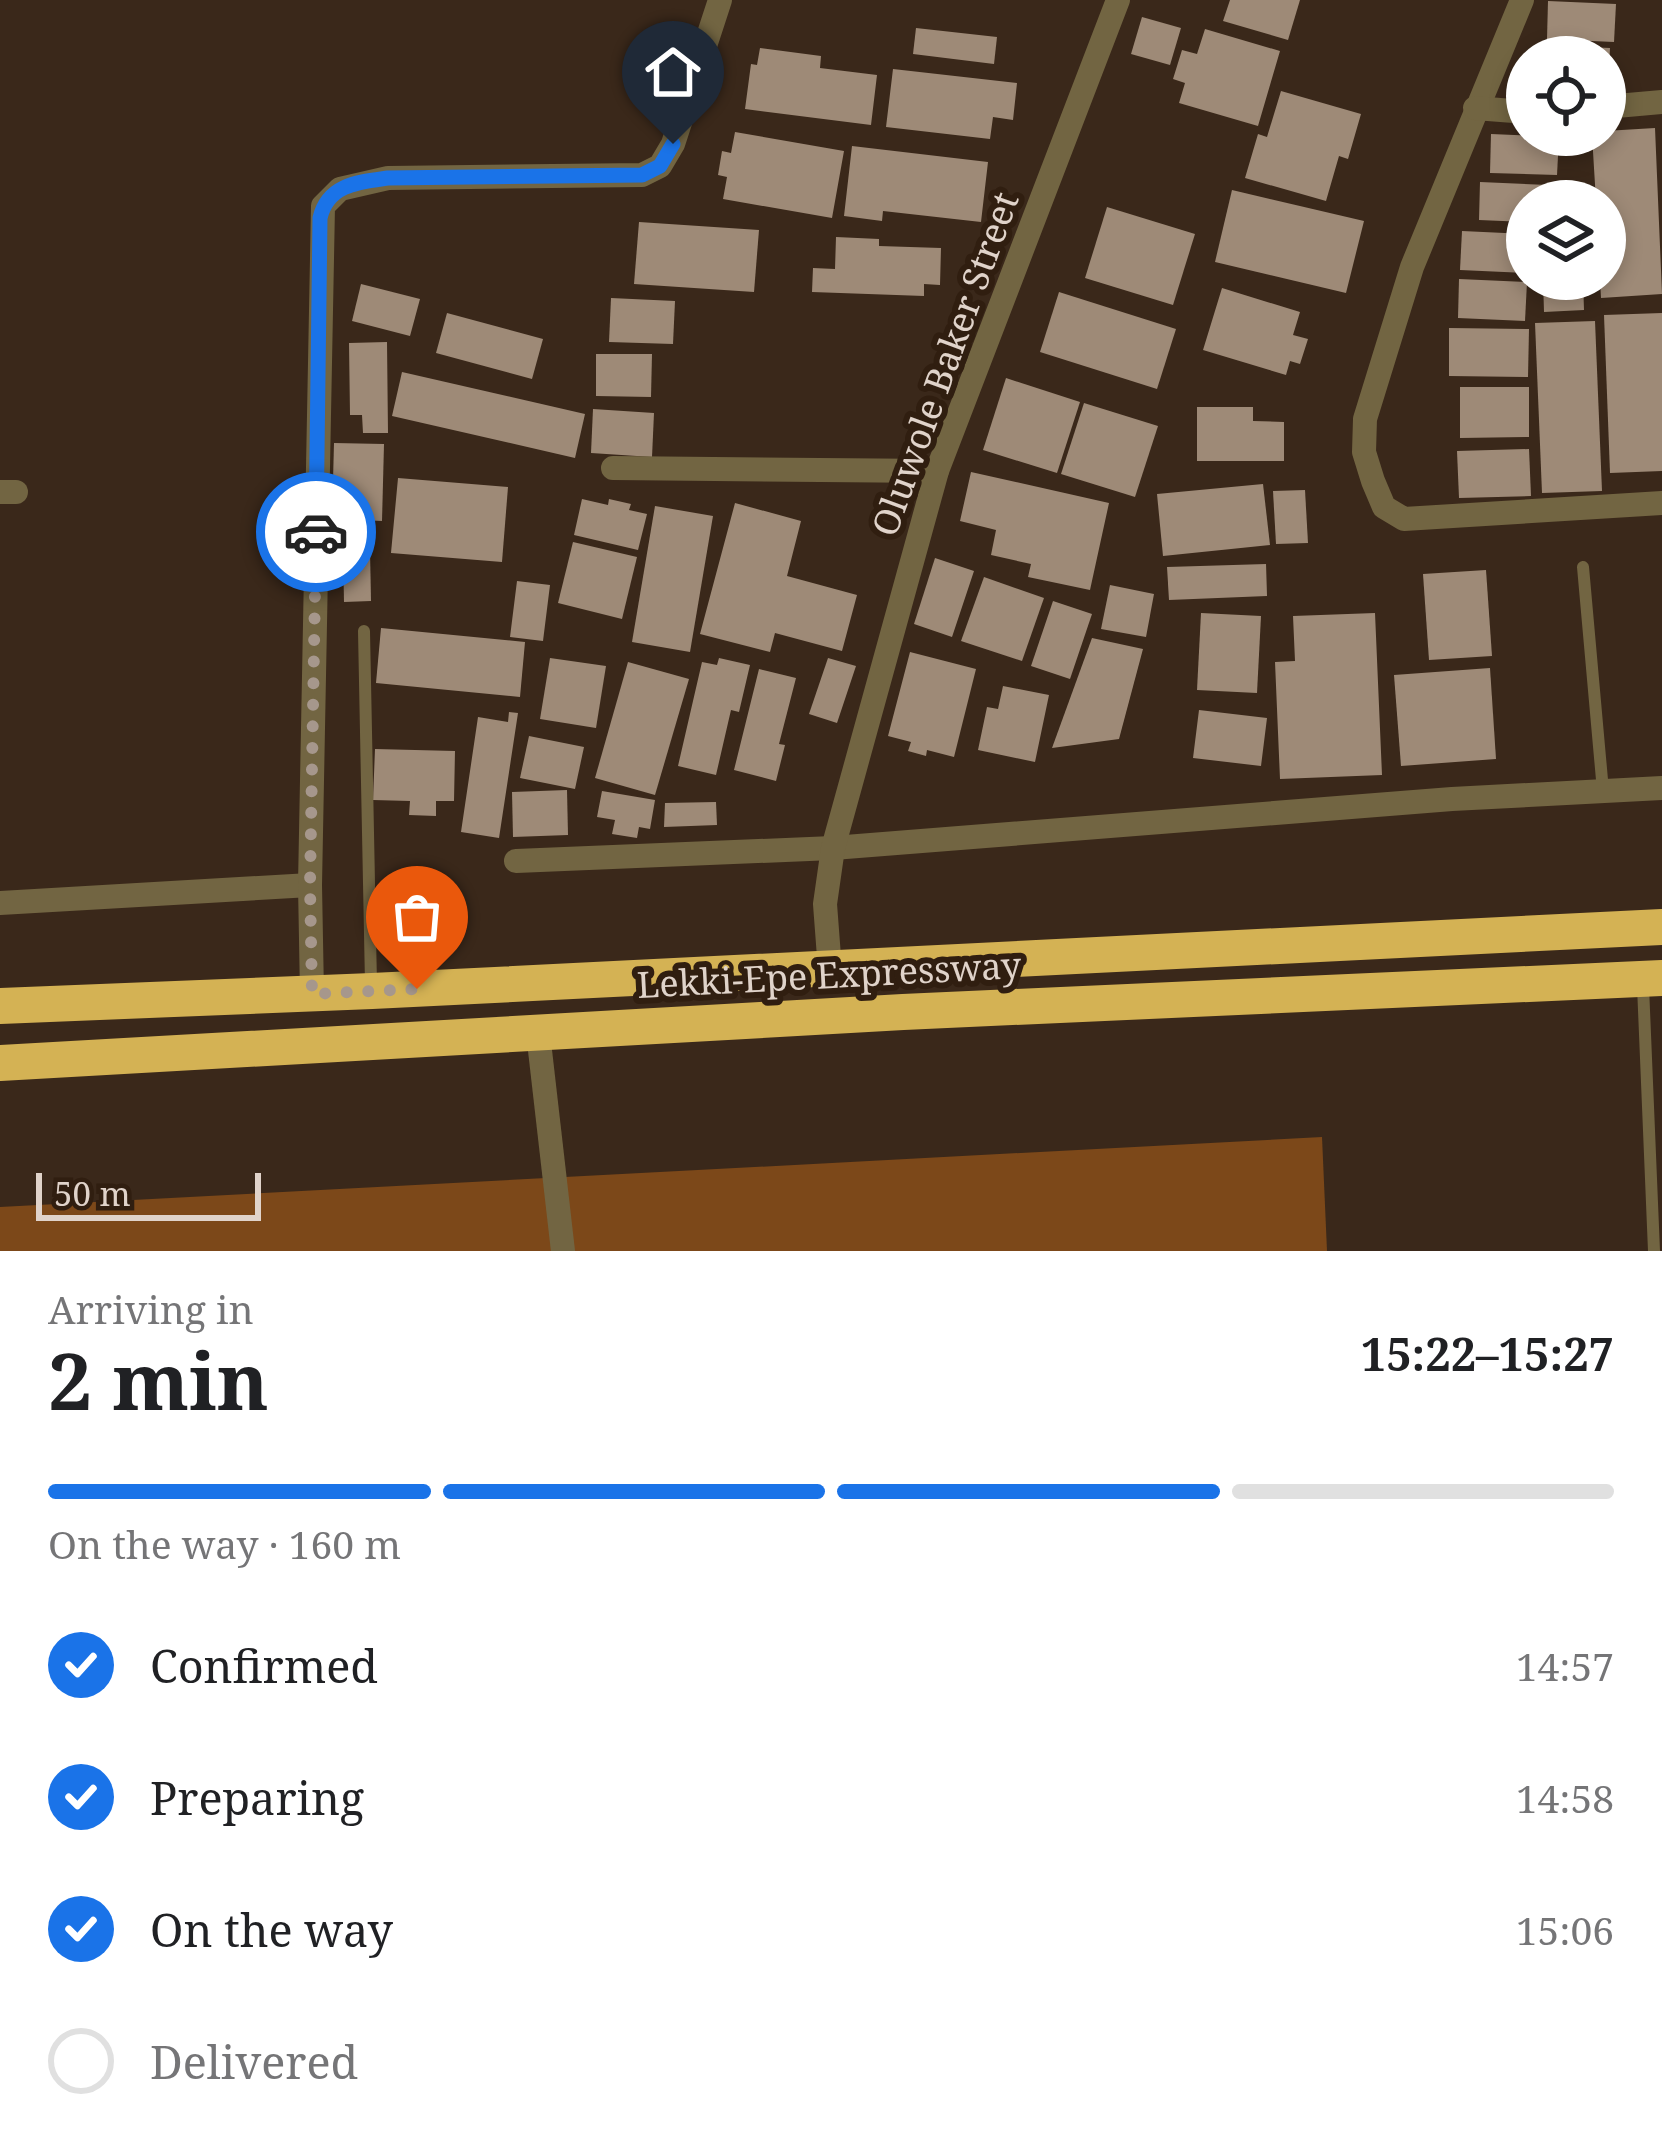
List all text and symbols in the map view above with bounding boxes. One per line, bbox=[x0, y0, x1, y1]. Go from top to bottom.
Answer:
pin bbox=[622, 21.0, 724, 144]
map controls bbox=[1506, 36, 1626, 300]
button: locate bbox=[1506, 36, 1626, 156]
icon: home bbox=[640, 39, 706, 105]
button: layers bbox=[1506, 180, 1626, 300]
street label: Oluwole Baker Street bbox=[860, 185, 1030, 543]
courier bbox=[256, 472, 376, 592]
icon: car bbox=[283, 499, 349, 565]
pin bbox=[366, 866, 468, 989]
icon: bag bbox=[384, 884, 450, 950]
street label: Lekki-Epe Expressway bbox=[636, 940, 1023, 1009]
scale bar bbox=[36, 1167, 261, 1220]
text: 50 m bbox=[54, 1171, 131, 1216]
text: Arriving in bbox=[48, 1282, 254, 1335]
text: 15:22–15:27 bbox=[1361, 1323, 1614, 1384]
text: 2 min bbox=[48, 1327, 269, 1433]
text: On the way · 160 m bbox=[48, 1517, 401, 1570]
icon: check bbox=[48, 1632, 114, 1698]
text: Confirmed bbox=[150, 1635, 378, 1696]
text: 14:57 bbox=[1516, 1639, 1614, 1692]
icon: check bbox=[48, 1764, 114, 1830]
text: Preparing bbox=[150, 1767, 364, 1828]
text: 14:58 bbox=[1516, 1771, 1614, 1824]
icon: check bbox=[48, 1896, 114, 1962]
text: On the way bbox=[150, 1899, 393, 1960]
text: 15:06 bbox=[1516, 1903, 1614, 1956]
text: Delivered bbox=[150, 2031, 358, 2092]

